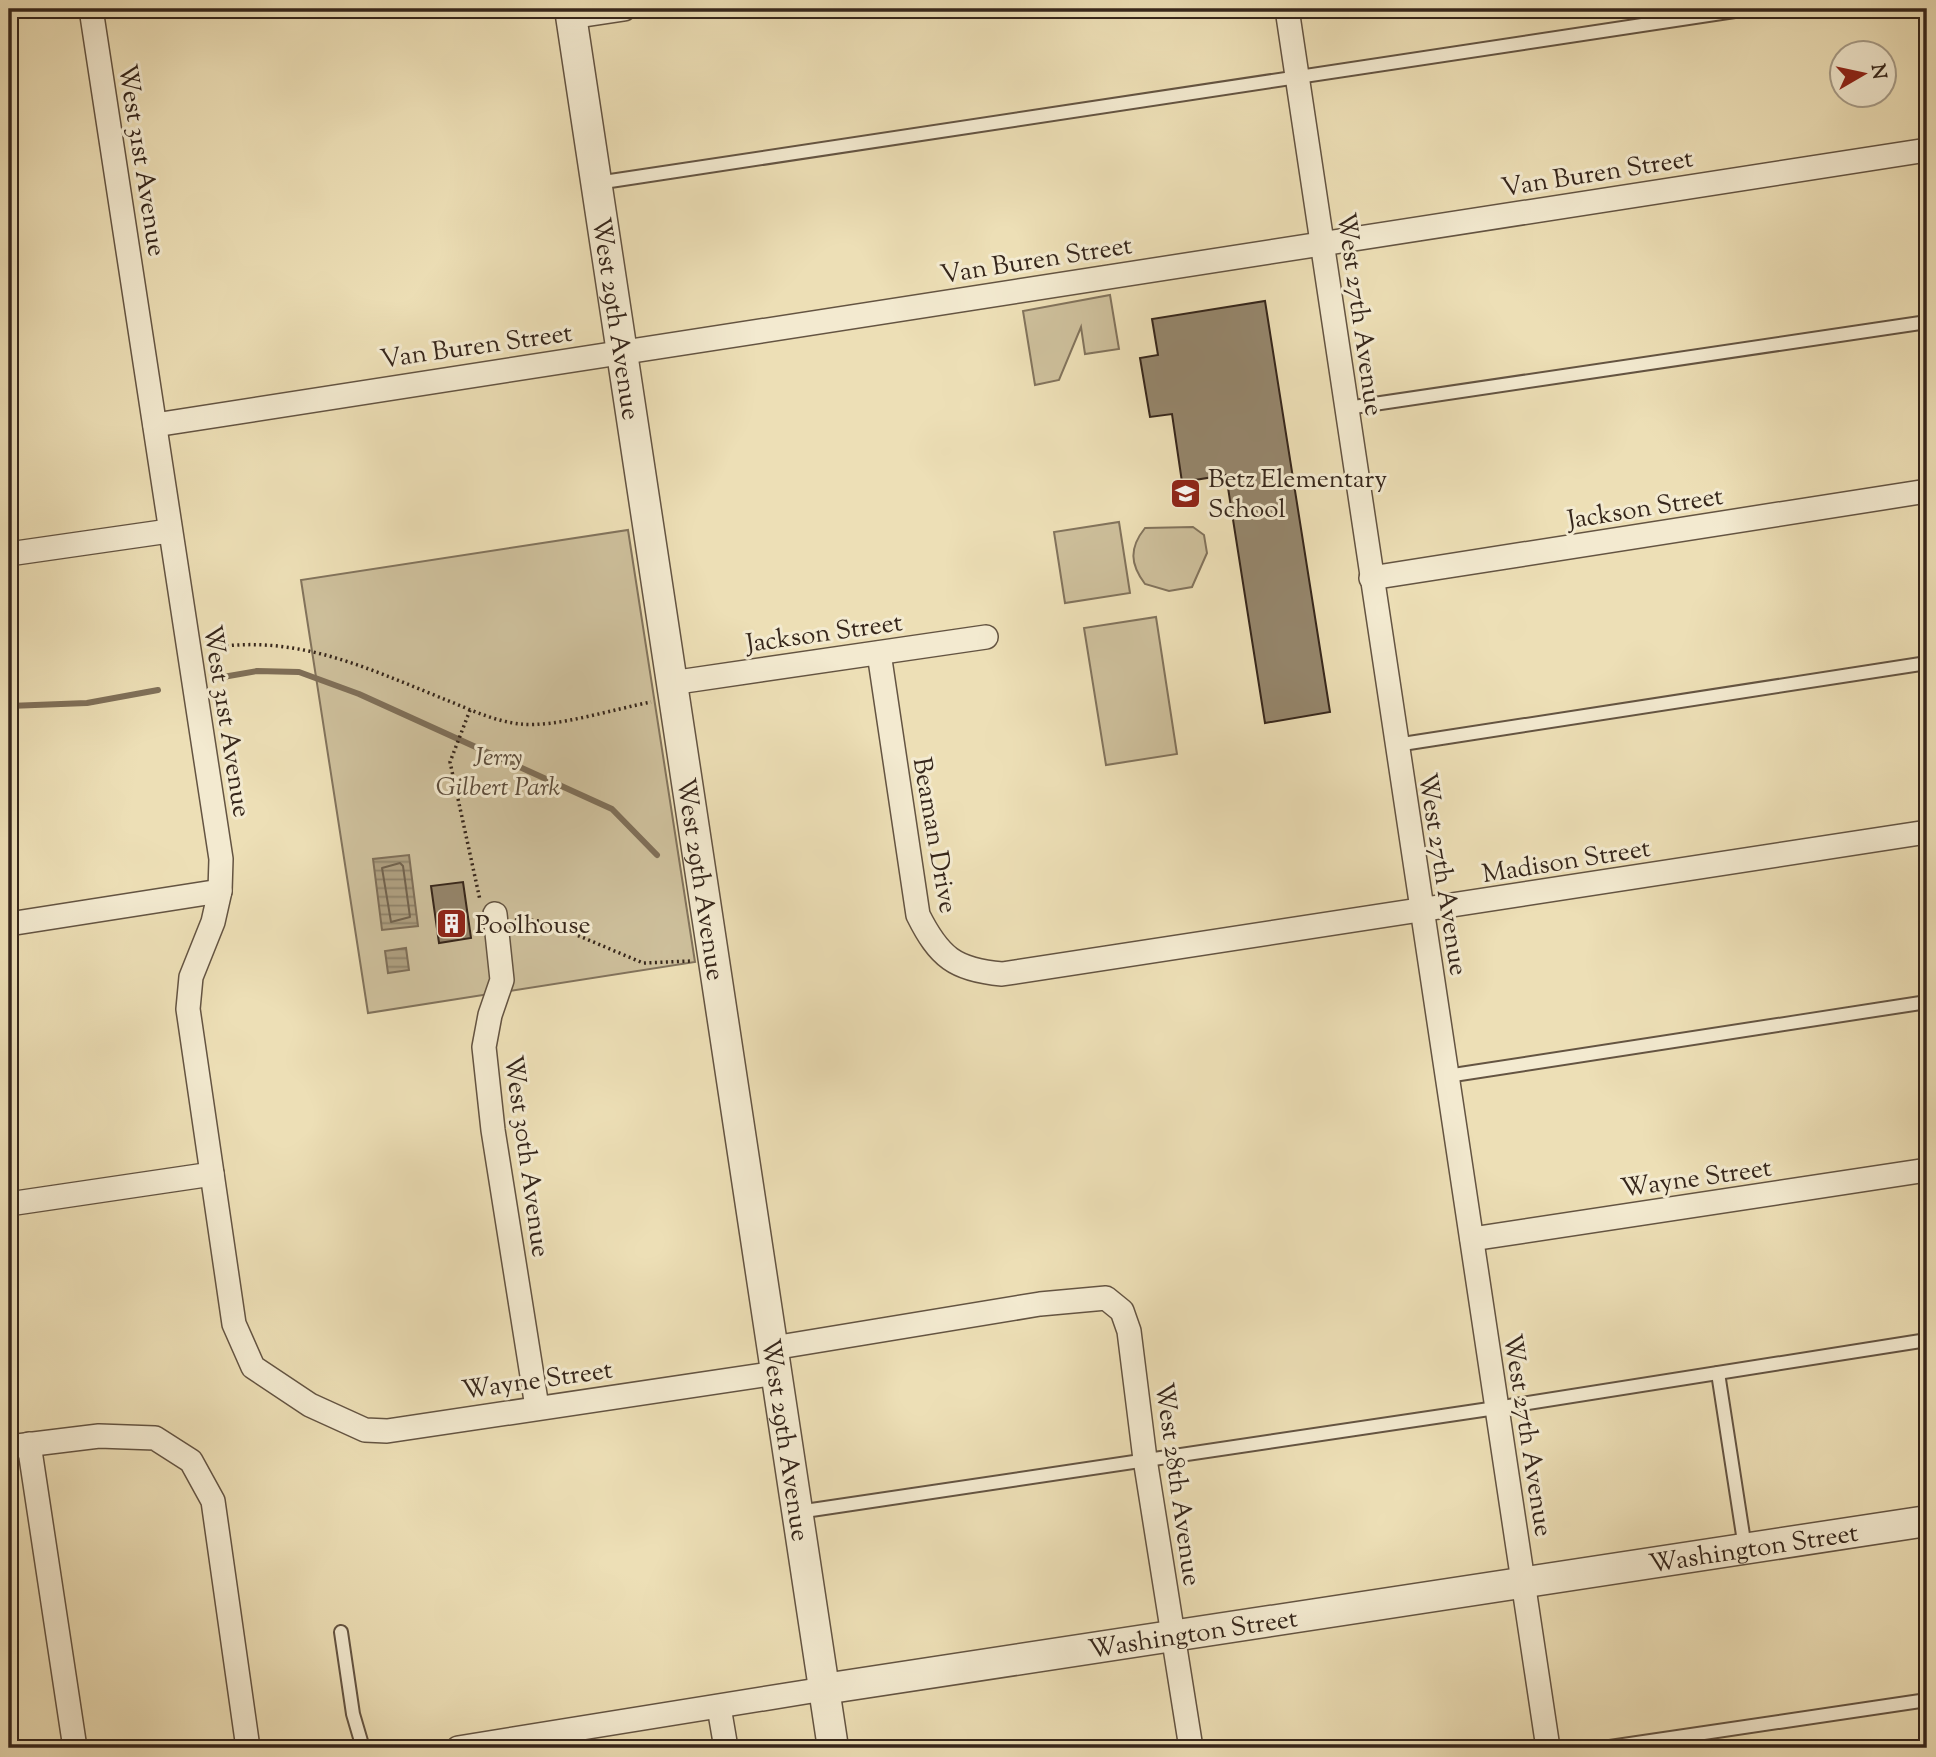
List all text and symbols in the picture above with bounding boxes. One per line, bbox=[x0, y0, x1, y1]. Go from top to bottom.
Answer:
north arrow bbox=[1828, 38, 1898, 108]
street label: West 31st Avenue bbox=[107, 62, 174, 259]
text: N bbox=[1863, 62, 1892, 81]
street label: Van Buren Street bbox=[1499, 141, 1696, 208]
street label: West 27th Avenue bbox=[1326, 210, 1391, 418]
street label: West 29th Avenue bbox=[581, 215, 648, 423]
street label: Van Buren Street bbox=[938, 228, 1135, 295]
street label: Van Buren Street bbox=[378, 316, 575, 379]
place label: Betz Elementary School bbox=[1208, 462, 1387, 529]
school or university icon: Betz Elementary School bbox=[1168, 476, 1202, 510]
street label: Jackson Street bbox=[1563, 479, 1726, 540]
street label: Jackson Street bbox=[742, 605, 905, 664]
street label: West 31st Avenue bbox=[192, 623, 259, 820]
park label: Jerry Gilbert Park bbox=[436, 740, 561, 807]
street label: Beaman Drive bbox=[902, 755, 965, 916]
street label: West 27th Avenue bbox=[1407, 770, 1476, 978]
street label: West 29th Avenue bbox=[666, 776, 733, 983]
street label: Madison Street bbox=[1480, 831, 1653, 894]
building icon: Poolhouse bbox=[435, 907, 469, 941]
place label: Poolhouse bbox=[475, 908, 591, 945]
street label: West 30th Avenue bbox=[493, 1053, 558, 1260]
street label: Wayne Street bbox=[1619, 1151, 1774, 1208]
street label: West 27th Avenue bbox=[1492, 1331, 1561, 1539]
street label: West 29th Avenue bbox=[750, 1336, 817, 1544]
street label: Wayne Street bbox=[460, 1353, 615, 1410]
street label: West 28th Avenue bbox=[1144, 1380, 1209, 1588]
street label: Washington Street bbox=[1646, 1516, 1861, 1584]
street label: Washington Street bbox=[1086, 1601, 1300, 1670]

